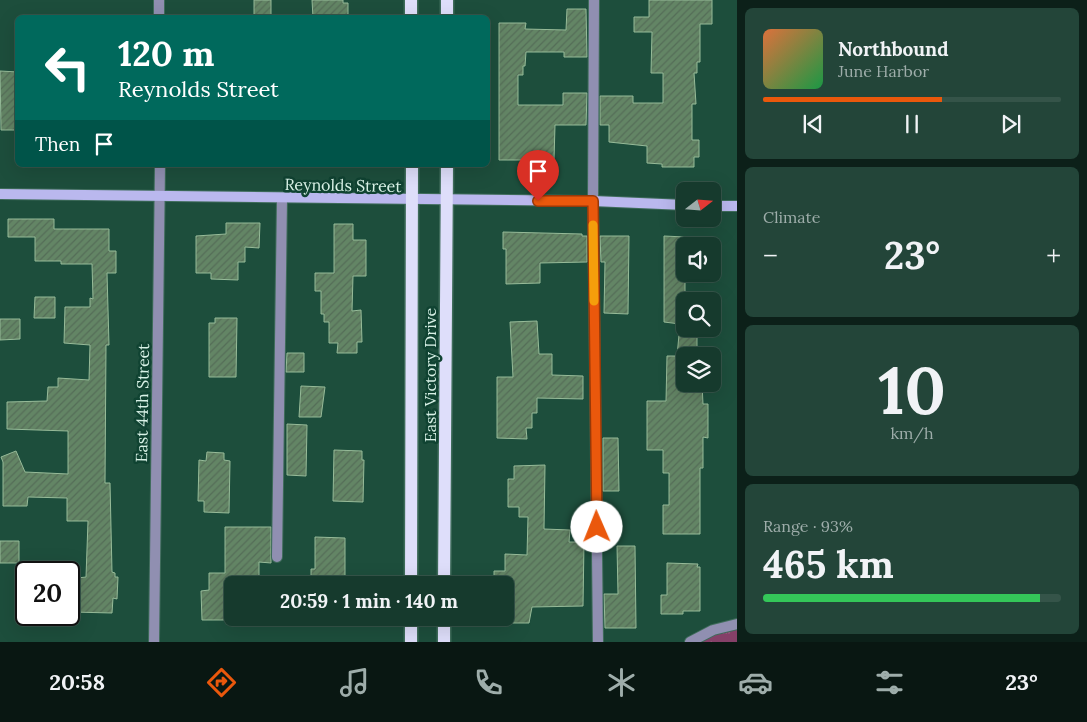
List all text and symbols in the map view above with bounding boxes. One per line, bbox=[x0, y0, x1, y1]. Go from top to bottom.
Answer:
text: 120 m bbox=[118, 31, 215, 76]
icon: left bbox=[35, 35, 100, 100]
text: Northbound bbox=[838, 37, 949, 61]
text: June Harbor bbox=[838, 61, 929, 81]
text: Reynolds Street bbox=[118, 75, 279, 103]
icon: previous bbox=[799, 110, 827, 138]
icon: pause bbox=[898, 110, 926, 138]
icon: next bbox=[997, 110, 1025, 138]
icon: arrive bbox=[90, 130, 118, 158]
text: Then bbox=[35, 132, 80, 156]
pin bbox=[517, 150, 559, 201]
icon: arrive bbox=[524, 157, 552, 185]
street label: Reynolds Street bbox=[284, 174, 402, 196]
north arrow bbox=[676, 182, 721, 228]
map controls bbox=[676, 182, 721, 392]
text: Climate bbox=[763, 207, 820, 227]
text: 23° bbox=[884, 231, 940, 279]
button: sound bbox=[676, 237, 721, 282]
text: − bbox=[763, 238, 778, 274]
text: + bbox=[1046, 238, 1061, 274]
button: search bbox=[676, 292, 721, 337]
street label: East Victory Drive bbox=[420, 307, 440, 442]
street label: East 44th Street bbox=[131, 343, 153, 463]
button: layers bbox=[676, 347, 721, 392]
text: 10 bbox=[878, 349, 946, 432]
text: km/h bbox=[890, 423, 934, 443]
position arrow bbox=[570, 500, 622, 552]
text: Range · 93% bbox=[763, 516, 853, 536]
text: 465 km bbox=[763, 540, 894, 588]
speed limit sign: 20 bbox=[15, 561, 80, 626]
text: 20:59 · 1 min · 140 m bbox=[280, 589, 458, 613]
icon: directions bbox=[204, 665, 239, 700]
icon: music bbox=[337, 665, 372, 700]
icon: phone bbox=[471, 665, 506, 700]
icon: climate bbox=[604, 665, 639, 700]
icon: car bbox=[738, 665, 773, 700]
icon: filters bbox=[872, 665, 907, 700]
text: 20:58 bbox=[49, 668, 105, 696]
text: 23° bbox=[1005, 668, 1038, 696]

